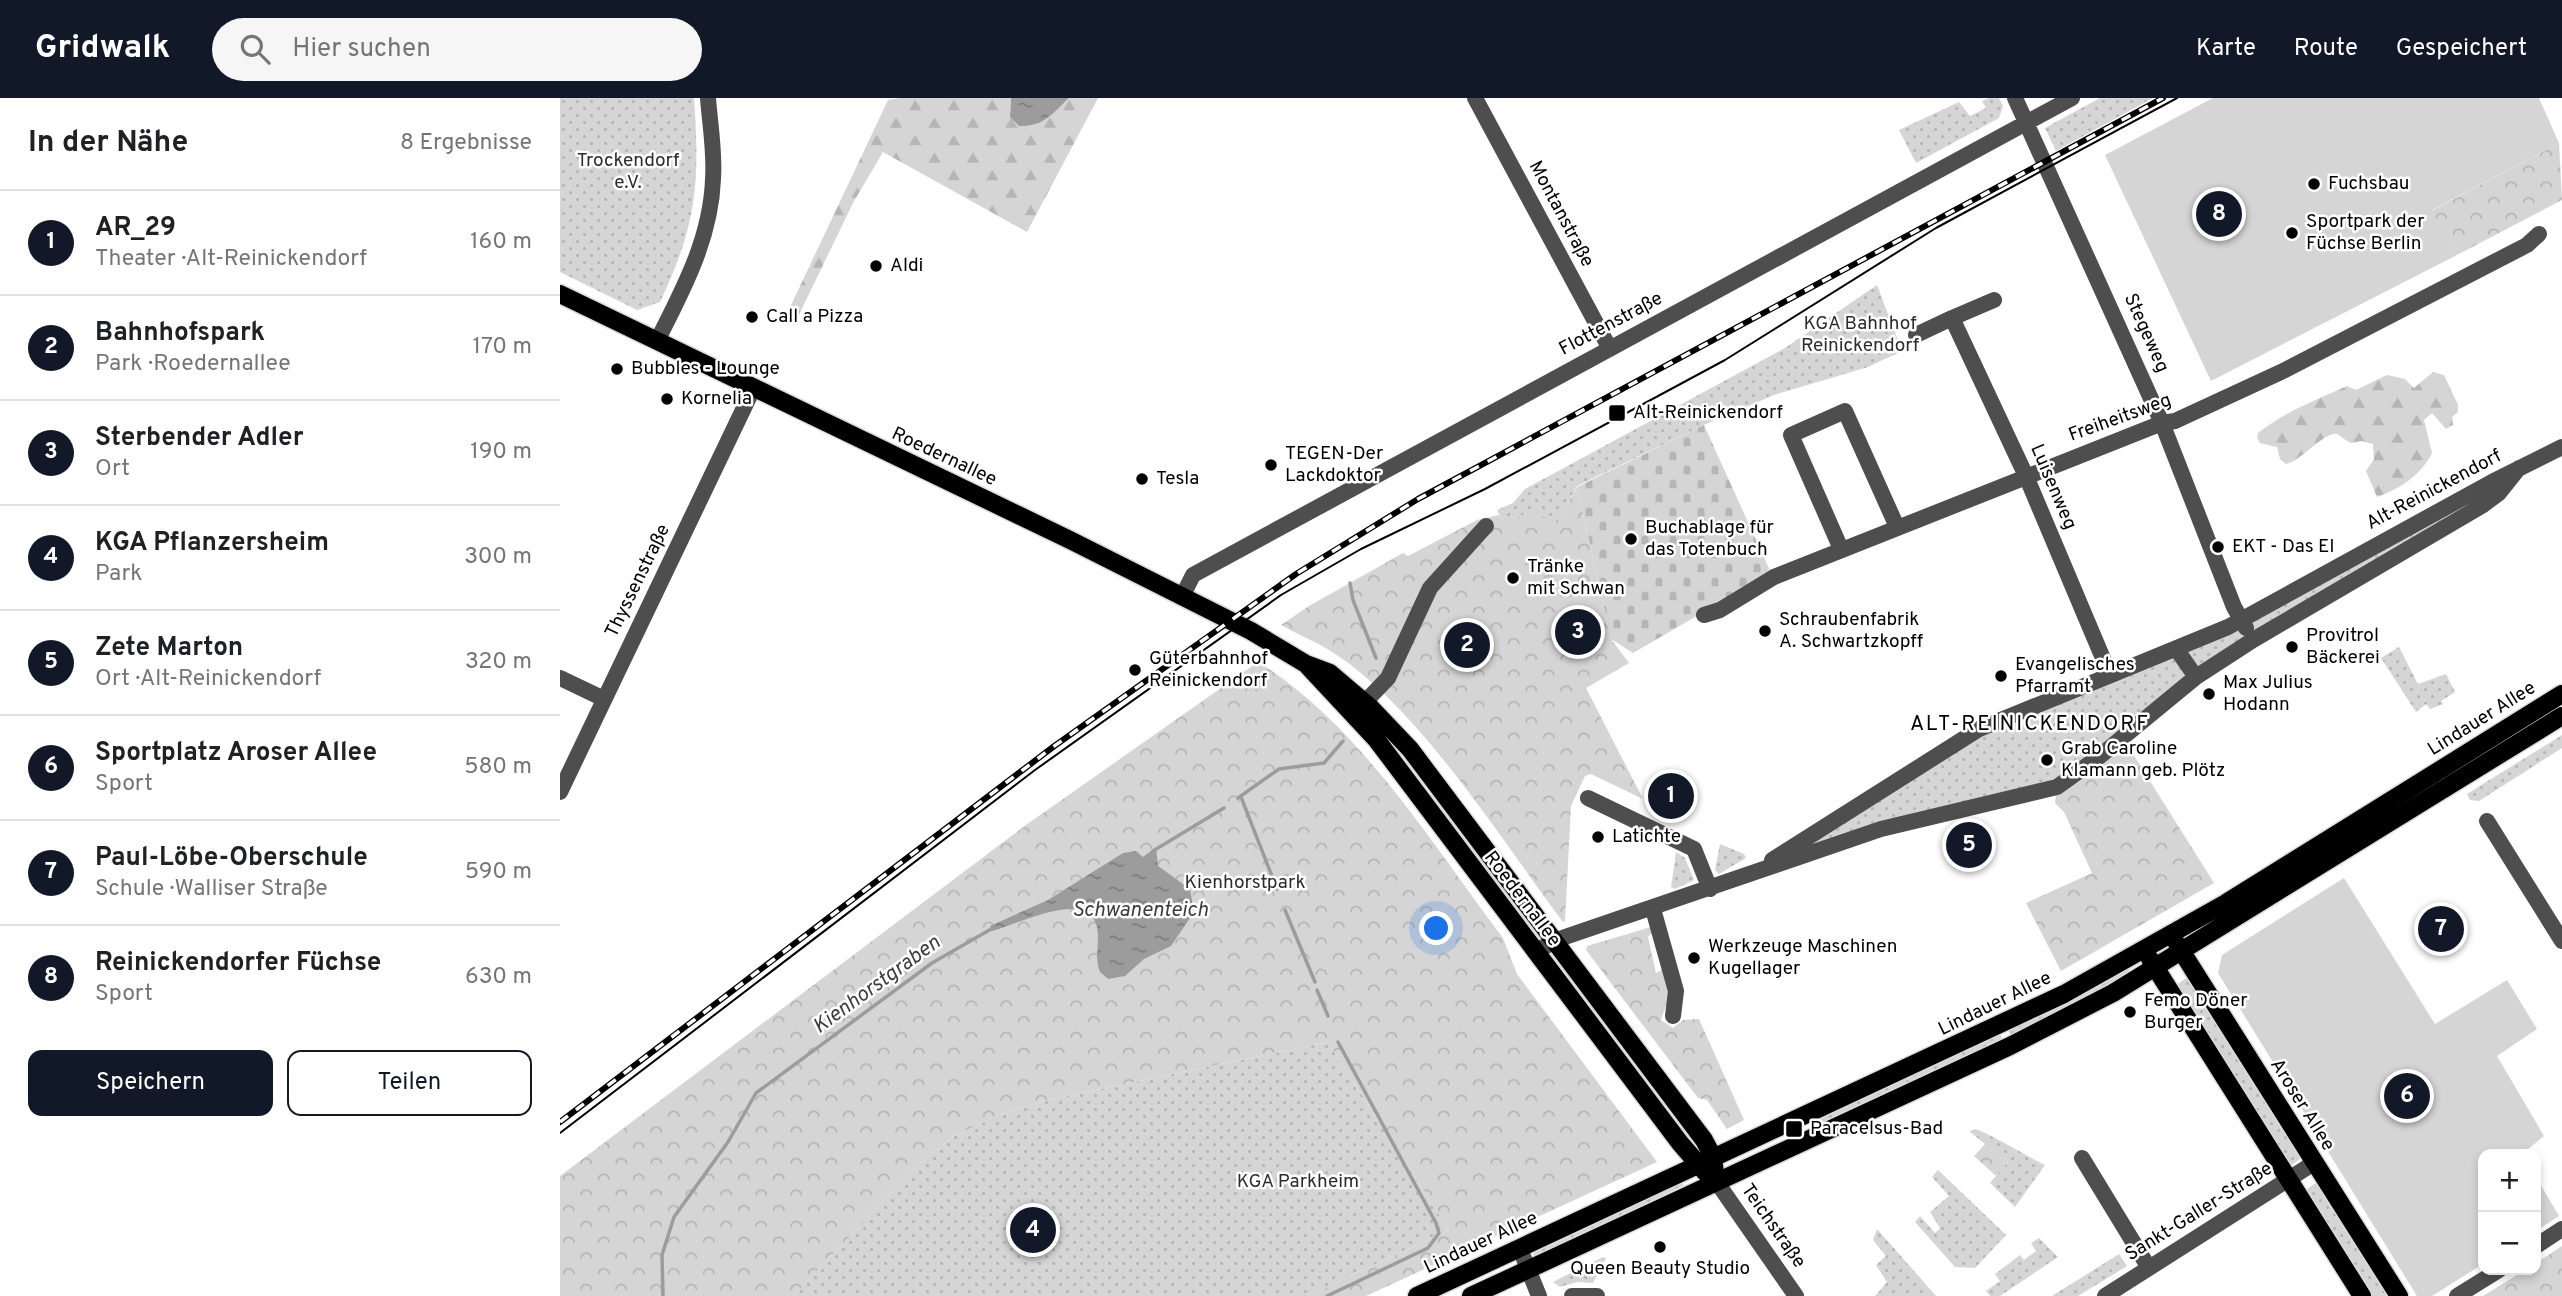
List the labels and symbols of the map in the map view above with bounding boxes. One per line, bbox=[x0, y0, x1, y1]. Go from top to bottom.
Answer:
park label: Trockendorf e.V. bbox=[577, 149, 680, 195]
street label: Montanstraße bbox=[1523, 157, 1599, 271]
place label: Fuchsbau bbox=[2328, 172, 2409, 196]
marker: Fuchsbau bbox=[2306, 176, 2322, 192]
pin: 8 bbox=[2196, 188, 2242, 240]
place label: Sportpark der Füchse Berlin bbox=[2306, 210, 2425, 256]
marker: Sportpark der Füchse Berlin bbox=[2284, 225, 2300, 241]
place label: Aldi bbox=[890, 254, 923, 278]
marker: Aldi bbox=[868, 258, 884, 274]
street label: Flottenstraße bbox=[1555, 287, 1667, 361]
street label: Stegeweg bbox=[2118, 290, 2174, 376]
place label: Call a Pizza bbox=[766, 305, 863, 329]
marker: Call a Pizza bbox=[744, 309, 760, 325]
park label: KGA Bahnhof Reinickendorf bbox=[1801, 312, 1920, 358]
place label: Bubbles - Lounge bbox=[631, 357, 780, 381]
marker: Bubbles - Lounge bbox=[609, 361, 625, 377]
place label: Kornelia bbox=[681, 387, 752, 411]
street label: Freiheitsweg bbox=[2065, 388, 2175, 448]
marker: Kornelia bbox=[659, 391, 675, 407]
place label: Alt-Reinickendorf bbox=[1633, 401, 1783, 425]
marker: Alt-Reinickendorf bbox=[1607, 403, 1627, 423]
street label: Roedernallee bbox=[887, 422, 1001, 492]
street label: Luisenweg bbox=[2024, 441, 2082, 533]
place label: TEGEN-Der Lackdoktor bbox=[1285, 442, 1384, 488]
street label: Alt-Reinickendorf bbox=[2362, 444, 2506, 536]
marker: TEGEN-Der Lackdoktor bbox=[1263, 457, 1279, 473]
place label: Tesla bbox=[1156, 467, 1199, 491]
marker: Tesla bbox=[1134, 471, 1150, 487]
place label: Buchablage für das Totenbuch bbox=[1645, 516, 1775, 562]
street label: Thyssenstraße bbox=[600, 520, 676, 642]
marker: Buchablage für das Totenbuch bbox=[1623, 531, 1639, 547]
place label: EKT - Das EI bbox=[2232, 535, 2335, 559]
marker: EKT - Das EI bbox=[2210, 539, 2226, 555]
place label: Tränke mit Schwan bbox=[1527, 555, 1625, 601]
marker: Tränke mit Schwan bbox=[1505, 570, 1521, 586]
pin: 3 bbox=[1555, 606, 1601, 658]
place label: Schraubenfabrik A. Schwartzkopff bbox=[1779, 608, 1923, 654]
pin: 2 bbox=[1444, 619, 1490, 671]
marker: Schraubenfabrik A. Schwartzkopff bbox=[1757, 623, 1773, 639]
place label: Provitrol Bäckerei bbox=[2306, 624, 2380, 670]
marker: Provitrol Bäckerei bbox=[2284, 639, 2300, 655]
place label: Güterbahnhof Reinickendorf bbox=[1149, 647, 1268, 693]
place label: Evangelisches Pfarramt bbox=[2015, 653, 2135, 699]
marker: Güterbahnhof Reinickendorf bbox=[1127, 662, 1143, 678]
marker: Evangelisches Pfarramt bbox=[1993, 668, 2009, 684]
place label: Max Julius Hodann bbox=[2223, 671, 2313, 717]
street label: Lindauer Allee bbox=[2424, 676, 2540, 762]
marker: Max Julius Hodann bbox=[2201, 686, 2217, 702]
district label: ALT-REINICKENDORF bbox=[1910, 711, 2150, 738]
place label: Grab Caroline Klamann geb. Plötz bbox=[2061, 737, 2225, 783]
marker: Grab Caroline Klamann geb. Plötz bbox=[2039, 752, 2055, 768]
pin: 1 bbox=[1648, 770, 1694, 822]
pin: 5 bbox=[1946, 819, 1992, 871]
place label: Latichte bbox=[1612, 825, 1681, 849]
marker: Latichte bbox=[1590, 829, 1606, 845]
street label: Roedernallee bbox=[1478, 846, 1566, 952]
park label: Kienhorstpark bbox=[1185, 871, 1305, 895]
water label: Schwanenteich bbox=[1072, 897, 1209, 924]
pin: 7 bbox=[2418, 903, 2464, 955]
your location bbox=[1419, 911, 1453, 945]
water label: Kienhorstgraben bbox=[808, 929, 947, 1040]
place label: Werkzeuge Maschinen Kugellager bbox=[1708, 935, 1897, 981]
marker: Werkzeuge Maschinen Kugellager bbox=[1686, 950, 1702, 966]
street label: Lindauer Allee bbox=[1935, 966, 2055, 1042]
place label: Femo Döner Burger bbox=[2144, 989, 2248, 1035]
marker: Femo Döner Burger bbox=[2122, 1004, 2138, 1020]
street label: Aroser Allee bbox=[2264, 1054, 2340, 1156]
pin: 6 bbox=[2384, 1070, 2430, 1122]
place label: Paracelsus-Bad bbox=[1810, 1117, 1943, 1141]
marker: Paracelsus-Bad bbox=[1784, 1119, 1804, 1139]
street label: Sankt-Galler-Straße bbox=[2121, 1157, 2277, 1267]
park label: KGA Parkheim bbox=[1237, 1170, 1359, 1194]
street label: Teichstraße bbox=[1735, 1179, 1811, 1273]
pin: 4 bbox=[1010, 1204, 1056, 1256]
street label: Lindauer Allee bbox=[1420, 1206, 1542, 1280]
marker: Queen Beauty Studio bbox=[1652, 1239, 1668, 1255]
place label: Queen Beauty Studio bbox=[1570, 1257, 1750, 1281]

